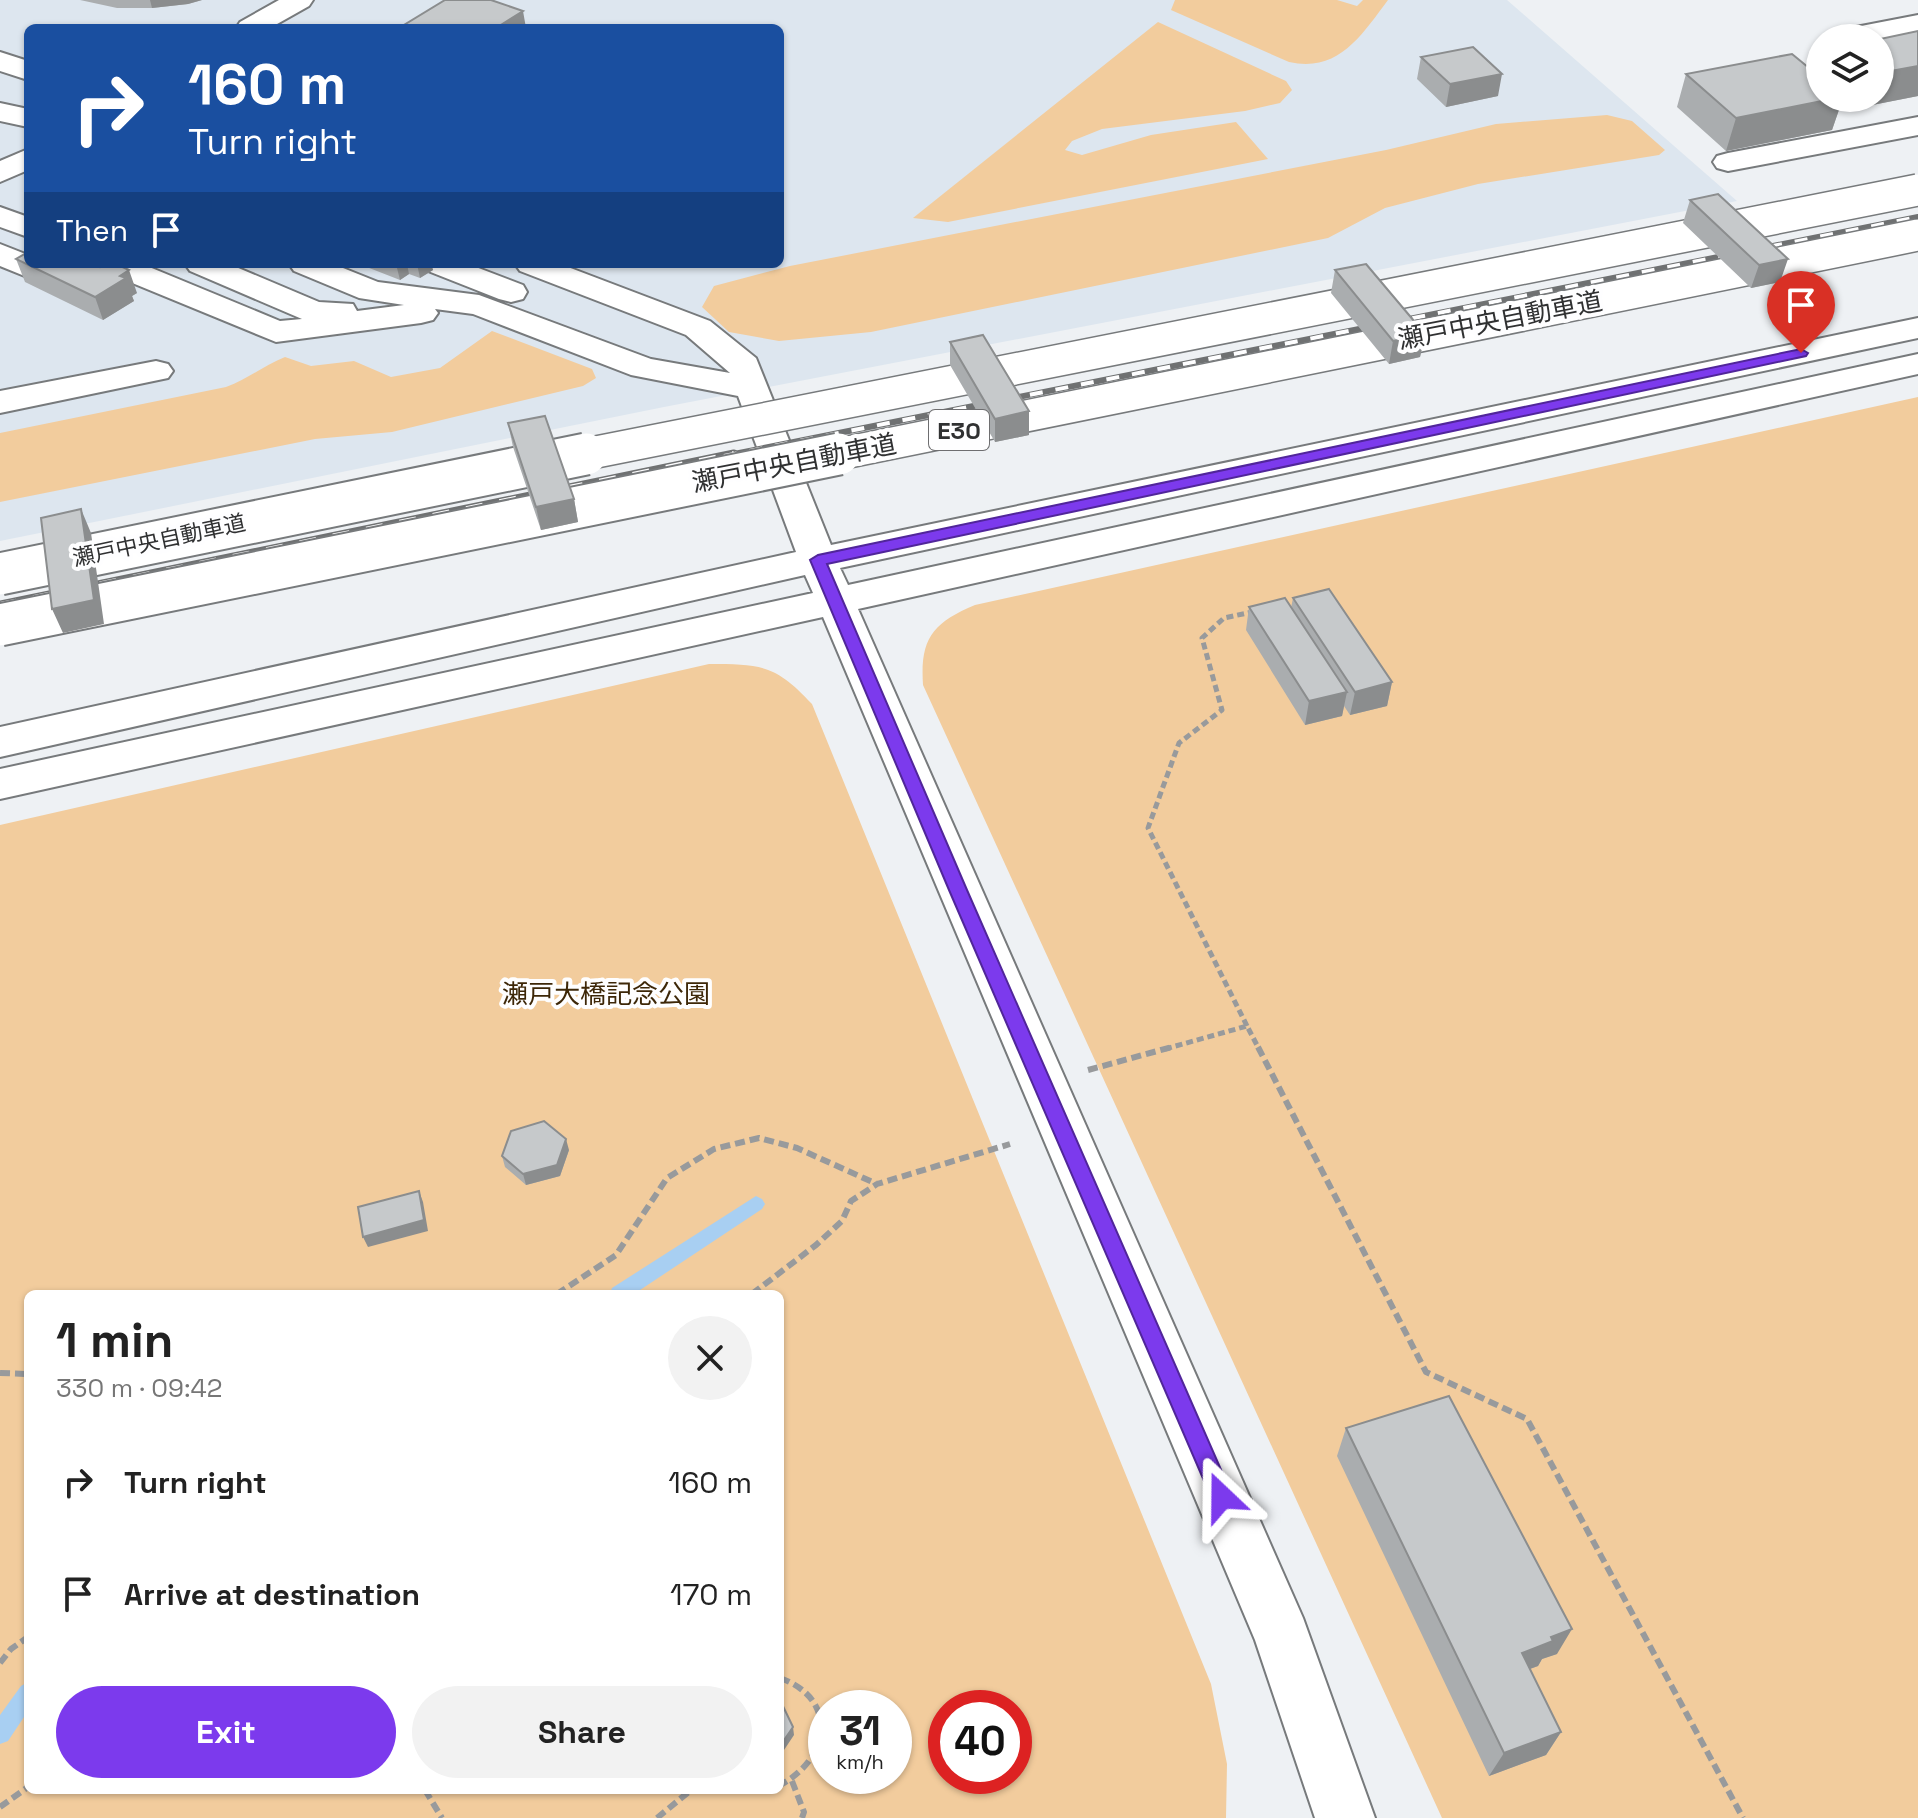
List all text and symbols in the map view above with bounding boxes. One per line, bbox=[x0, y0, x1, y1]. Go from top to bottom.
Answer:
map controls bbox=[1806, 24, 1894, 112]
button: layers bbox=[1806, 24, 1894, 112]
text: 160 m bbox=[188, 49, 346, 120]
icon: right bbox=[56, 56, 160, 160]
text: Turn right bbox=[188, 119, 357, 165]
icon: arrive bbox=[144, 208, 188, 252]
text: Then bbox=[56, 211, 128, 250]
pin bbox=[1767, 271, 1835, 353]
street label: 瀬戸中央自動車道 bbox=[1395, 283, 1605, 357]
icon: arrive bbox=[1779, 283, 1823, 327]
road number: E30 bbox=[929, 410, 989, 450]
street label: 瀬戸中央自動車道 bbox=[689, 426, 899, 500]
street label: 瀬戸中央自動車道 bbox=[70, 508, 248, 572]
park label: 瀬戸大橋記念公園 bbox=[502, 977, 710, 1011]
text: 1 min bbox=[56, 1310, 173, 1371]
button: close bbox=[668, 1316, 752, 1400]
text: 330 m · 09:42 bbox=[56, 1371, 222, 1405]
position arrow bbox=[1180, 1455, 1264, 1539]
icon: right bbox=[56, 1460, 100, 1504]
text: Turn right bbox=[124, 1463, 267, 1502]
text: 160 m bbox=[668, 1463, 752, 1502]
icon: arrive bbox=[56, 1572, 100, 1616]
text: Arrive at destination bbox=[124, 1575, 420, 1614]
text: 170 m bbox=[670, 1575, 752, 1614]
button: Exit bbox=[56, 1686, 396, 1778]
button: Share bbox=[412, 1686, 752, 1778]
speed limit sign: 40 bbox=[928, 1690, 1032, 1794]
text: 31 bbox=[839, 1706, 881, 1757]
text: km/h bbox=[836, 1749, 884, 1775]

